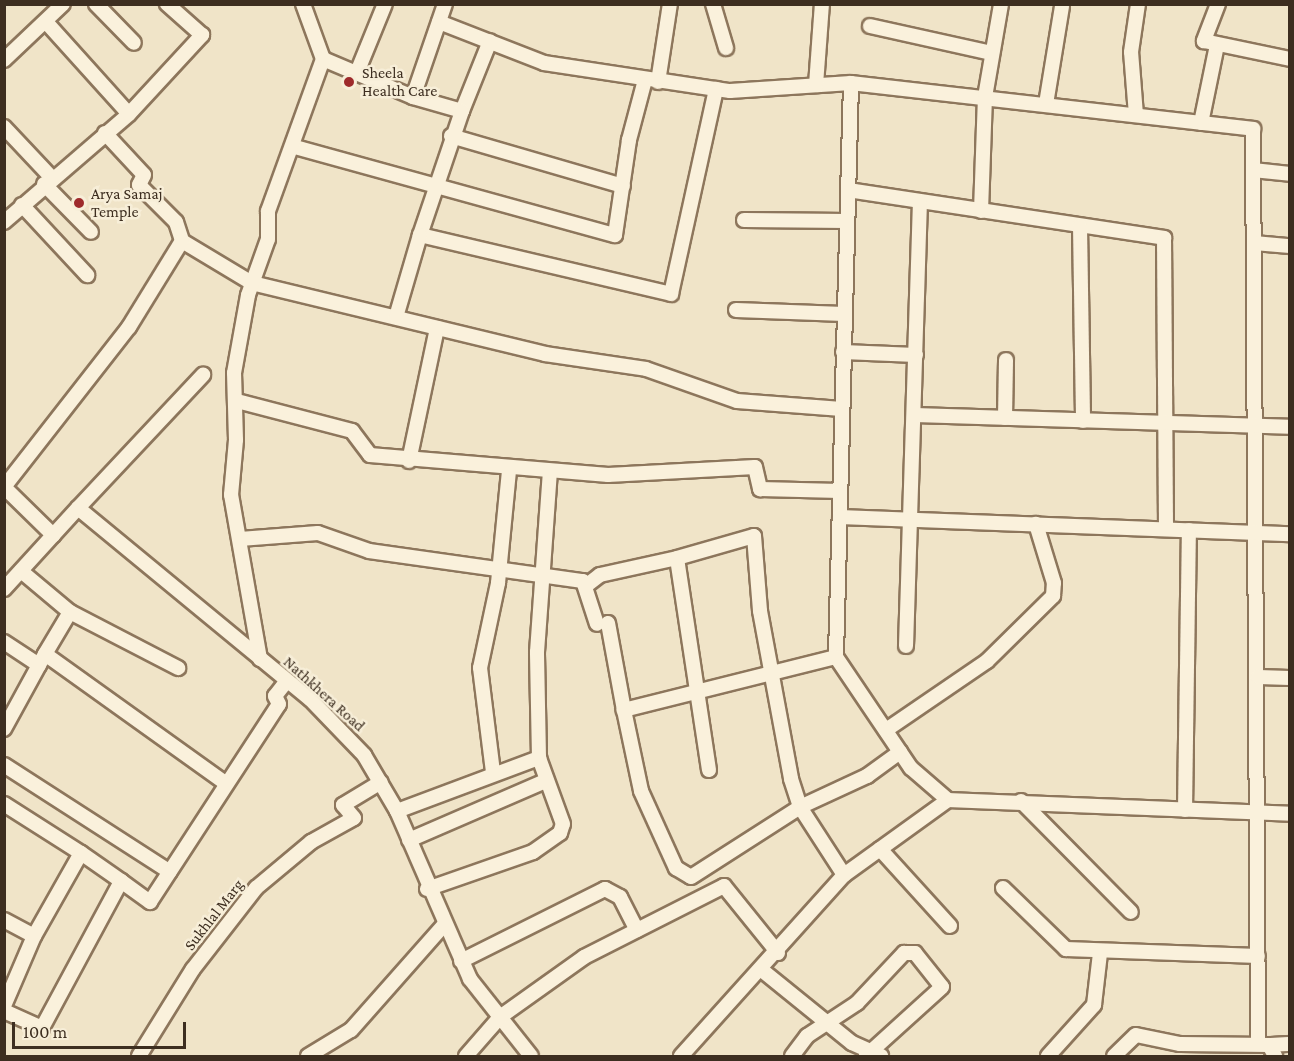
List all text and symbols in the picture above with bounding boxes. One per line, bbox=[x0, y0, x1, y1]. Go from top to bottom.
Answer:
place label: Sheela Health Care bbox=[362, 63, 437, 101]
marker: Sheela Health Care bbox=[340, 73, 358, 91]
place label: Arya Samaj Temple bbox=[91, 184, 163, 222]
marker: Arya Samaj Temple bbox=[72, 196, 86, 210]
street label: Nathkhera Road bbox=[279, 652, 369, 736]
street label: Sukhlal Marg bbox=[180, 876, 248, 954]
scale bar bbox=[15, 1010, 189, 1048]
text: 100 m bbox=[23, 1022, 67, 1042]

